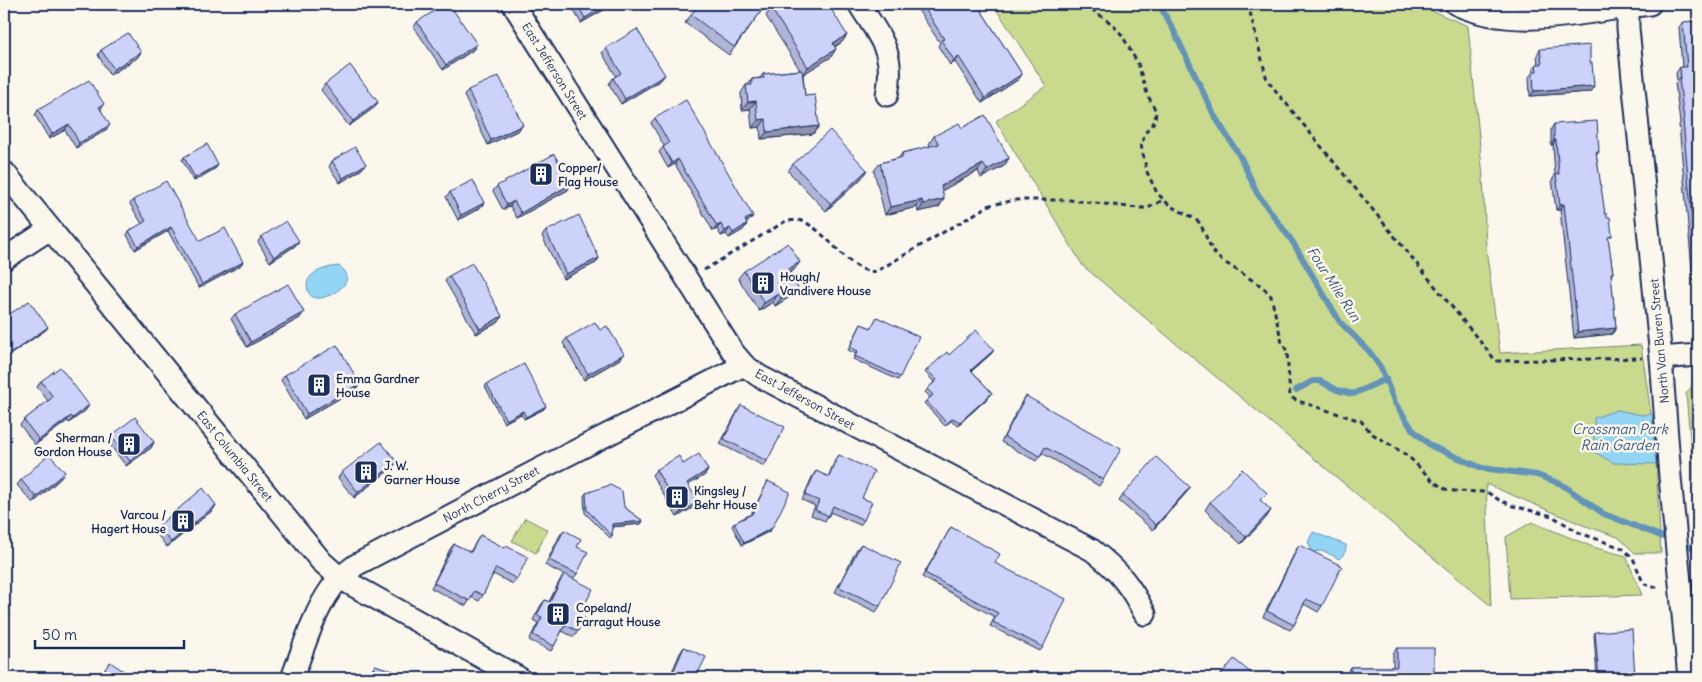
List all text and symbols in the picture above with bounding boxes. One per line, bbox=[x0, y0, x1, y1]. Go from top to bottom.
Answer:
street label: East Jefferson Street bbox=[519, 20, 591, 122]
place label: Copper/ Flag House bbox=[558, 160, 619, 190]
building icon: Copper/ Flag House bbox=[528, 161, 554, 187]
water label: Four Mile Run bbox=[1303, 243, 1365, 326]
place label: Hough/ Vandivere House bbox=[780, 269, 872, 298]
building icon: Hough/ Vandivere House bbox=[750, 270, 776, 296]
street label: North Van Buren Street bbox=[1646, 278, 1672, 404]
street label: East Jefferson Street bbox=[753, 365, 857, 433]
place label: Emma Gardner House bbox=[336, 371, 419, 400]
building icon: Emma Gardner House bbox=[306, 372, 332, 398]
street label: East Columbia Street bbox=[194, 408, 276, 504]
water label: Crossman Park Rain Garden bbox=[1572, 420, 1669, 454]
place label: Sherman / Gordon House bbox=[34, 430, 113, 459]
building icon: Sherman / Gordon House bbox=[116, 431, 142, 457]
place label: J. W. Garner House bbox=[384, 458, 460, 487]
building icon: J. W. Garner House bbox=[353, 459, 379, 485]
street label: North Cherry Street bbox=[440, 462, 542, 526]
place label: Kingsley / Behr House bbox=[694, 483, 758, 512]
building icon: Kingsley / Behr House bbox=[664, 484, 690, 510]
place label: Varcou / Hagert House bbox=[91, 507, 167, 537]
building icon: Varcou / Hagert House bbox=[170, 508, 196, 534]
place label: Copeland/ Farragut House bbox=[576, 600, 661, 630]
building icon: Copeland/ Farragut House bbox=[545, 601, 571, 627]
scale bar bbox=[35, 617, 184, 649]
text: 50 m bbox=[42, 625, 77, 644]

